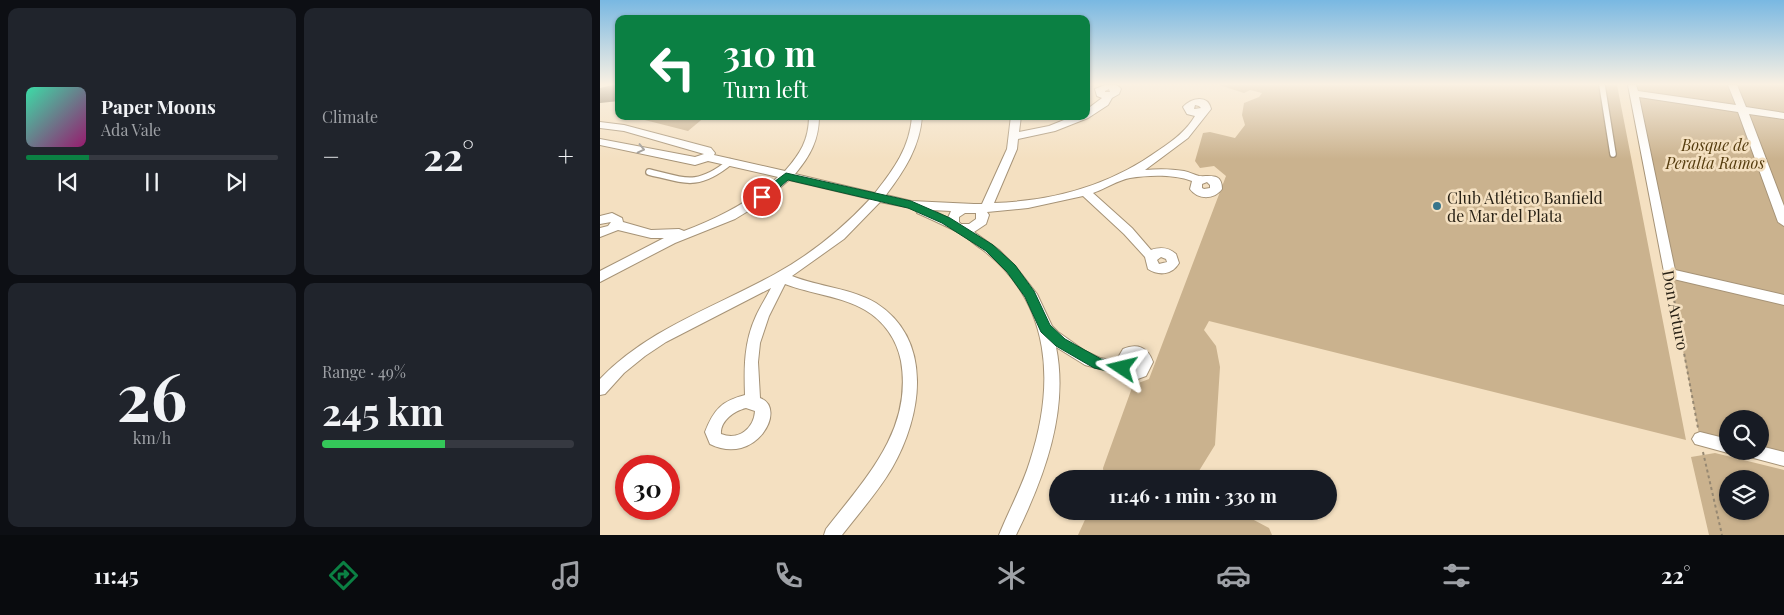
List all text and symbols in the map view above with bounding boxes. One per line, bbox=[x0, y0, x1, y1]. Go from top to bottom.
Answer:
text: 310 m bbox=[723, 29, 816, 76]
icon: left bbox=[640, 35, 705, 100]
text: Turn left bbox=[723, 74, 808, 104]
text: Paper Moons bbox=[101, 93, 216, 119]
text: Climate bbox=[322, 106, 378, 127]
text: Ada Vale bbox=[101, 119, 161, 140]
text: 22° bbox=[424, 130, 474, 181]
park label: Bosque de Peralta Ramos bbox=[1664, 134, 1765, 173]
text: − bbox=[322, 137, 340, 174]
text: + bbox=[558, 137, 574, 174]
one-way arrow bbox=[637, 143, 646, 154]
icon: previous bbox=[54, 168, 82, 196]
icon: pause bbox=[138, 168, 166, 196]
icon: next bbox=[222, 168, 250, 196]
pin bbox=[741, 176, 783, 218]
icon: arrive bbox=[748, 183, 776, 211]
place label: Club Atlético Banfield de Mar del Plata bbox=[1447, 187, 1603, 226]
marker: Club Atlético Banfield de Mar del Plata bbox=[1431, 200, 1443, 212]
street label: Don Arturo bbox=[1658, 268, 1694, 352]
position arrow bbox=[1095, 341, 1147, 393]
text: 26 bbox=[117, 351, 187, 437]
text: Range · 49% bbox=[322, 361, 406, 382]
text: 245 km bbox=[322, 385, 444, 436]
map controls bbox=[1719, 410, 1769, 520]
button: search bbox=[1719, 410, 1769, 460]
text: km/h bbox=[133, 427, 171, 448]
speed limit sign: 30 bbox=[615, 455, 680, 520]
button: layers bbox=[1719, 470, 1769, 520]
text: 11:46 · 1 min · 330 m bbox=[1109, 482, 1277, 508]
icon: directions bbox=[326, 558, 361, 593]
icon: music bbox=[549, 558, 584, 593]
icon: phone bbox=[771, 558, 806, 593]
icon: climate bbox=[994, 558, 1029, 593]
icon: car bbox=[1216, 558, 1251, 593]
icon: filters bbox=[1439, 558, 1474, 593]
text: 11:45 bbox=[94, 560, 139, 590]
text: 22° bbox=[1661, 560, 1690, 590]

